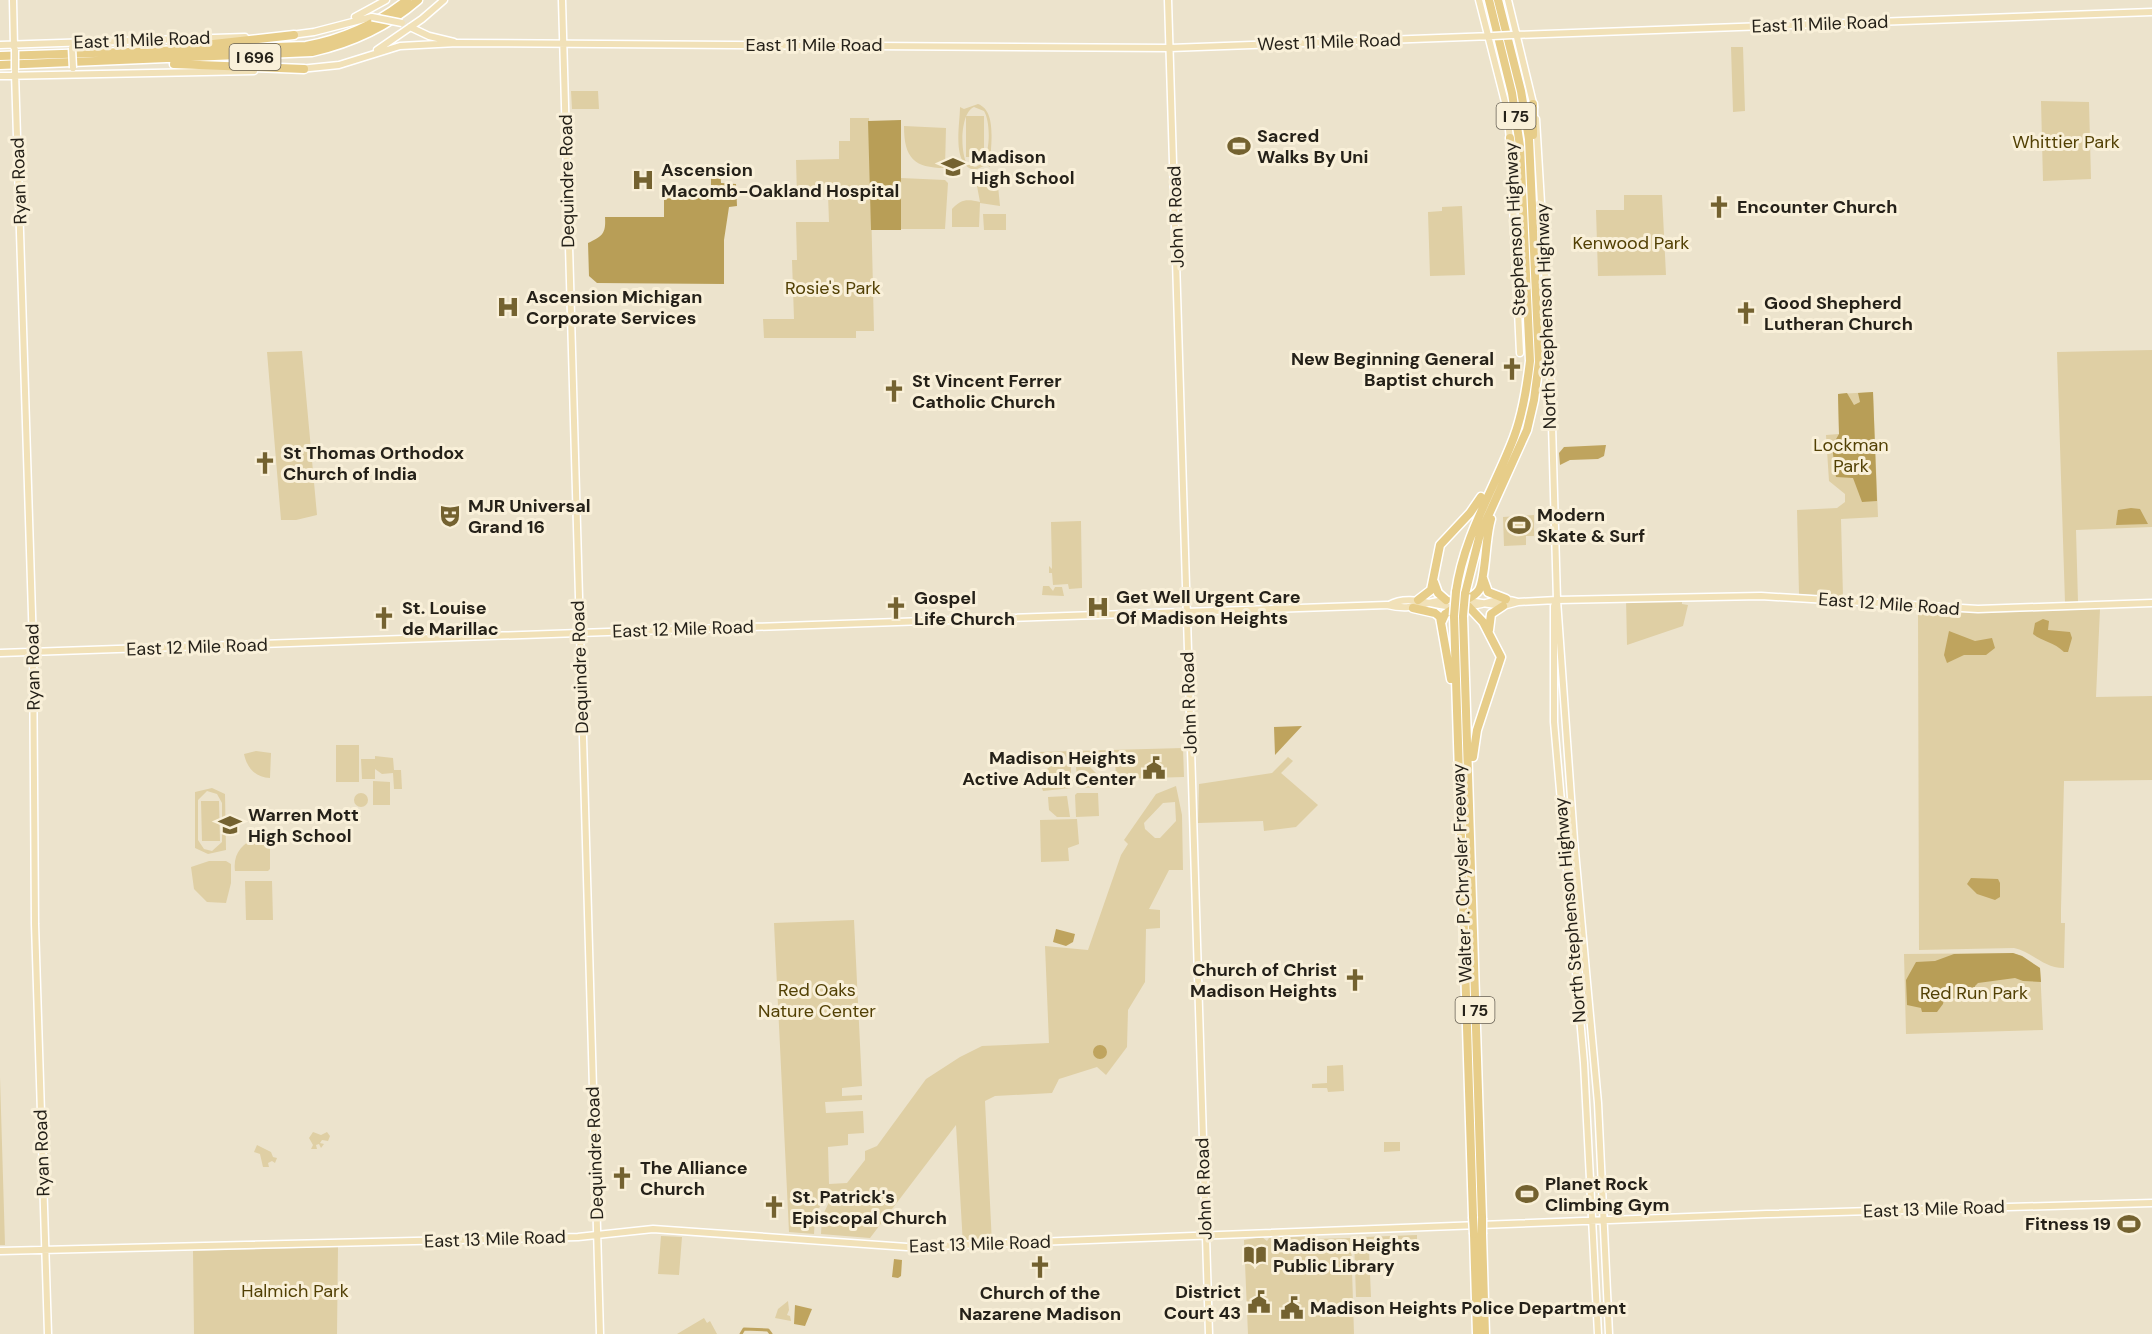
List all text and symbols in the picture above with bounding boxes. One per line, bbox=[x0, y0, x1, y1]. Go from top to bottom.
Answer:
street label: East 11 Mile Road bbox=[1751, 10, 1889, 38]
street label: East 11 Mile Road bbox=[73, 26, 211, 54]
street label: West 11 Mile Road bbox=[1257, 28, 1401, 56]
street label: East 11 Mile Road bbox=[746, 33, 882, 57]
road number: I 696 bbox=[230, 44, 280, 70]
road number: I 75 bbox=[1496, 103, 1536, 129]
street label: Dequindre Road bbox=[554, 114, 580, 248]
place label: Sacred Walks By Uni bbox=[1257, 124, 1368, 169]
park label: Whittier Park bbox=[2012, 130, 2120, 154]
sports icon: Sacred Walks By Uni bbox=[1226, 133, 1252, 159]
street label: Ryan Road bbox=[5, 137, 33, 225]
street label: Stephenson Highway bbox=[1498, 141, 1532, 317]
place label: Madison High School bbox=[971, 145, 1075, 190]
school or university icon: Madison High School bbox=[940, 154, 966, 180]
place label: Ascension Macomb-Oakland Hospital bbox=[661, 158, 899, 203]
street label: John R Road bbox=[1162, 165, 1190, 269]
hospital icon: Ascension Macomb-Oakland Hospital bbox=[630, 167, 656, 193]
church icon: Encounter Church bbox=[1706, 194, 1732, 220]
place label: Encounter Church bbox=[1737, 195, 1897, 219]
street label: North Stephenson Highway bbox=[1530, 202, 1562, 430]
park label: Kenwood Park bbox=[1573, 231, 1689, 255]
park label: Rosie's Park bbox=[785, 276, 881, 300]
place label: Ascension Michigan Corporate Services bbox=[526, 285, 702, 330]
place label: Good Shepherd Lutheran Church bbox=[1764, 291, 1913, 336]
hospital icon: Ascension Michigan Corporate Services bbox=[495, 294, 521, 320]
church icon: Good Shepherd Lutheran Church bbox=[1733, 300, 1759, 326]
place label: New Beginning General Baptist church bbox=[1291, 347, 1494, 392]
church icon: New Beginning General Baptist church bbox=[1499, 356, 1525, 382]
place label: St Vincent Ferrer Catholic Church bbox=[912, 369, 1062, 414]
church icon: St Vincent Ferrer Catholic Church bbox=[881, 378, 907, 404]
park label: Lockman Park bbox=[1813, 433, 1889, 478]
place label: St Thomas Orthodox Church of India bbox=[283, 441, 464, 486]
church icon: St Thomas Orthodox Church of India bbox=[252, 450, 278, 476]
place label: MJR Universal Grand 16 bbox=[468, 494, 591, 539]
theatre icon: MJR Universal Grand 16 bbox=[437, 503, 463, 529]
place label: Modern Skate & Surf bbox=[1537, 503, 1645, 548]
sports icon: Modern Skate & Surf bbox=[1506, 512, 1532, 538]
place label: Get Well Urgent Care Of Madison Heights bbox=[1116, 585, 1301, 630]
place label: Gospel Life Church bbox=[914, 586, 1015, 631]
street label: East 12 Mile Road bbox=[1818, 587, 1960, 621]
hospital icon: Get Well Urgent Care Of Madison Heights bbox=[1085, 594, 1111, 620]
church icon: Gospel Life Church bbox=[883, 595, 909, 621]
place label: St. Louise de Marillac bbox=[402, 596, 499, 641]
street label: Dequindre Road bbox=[566, 600, 594, 734]
church icon: St. Louise de Marillac bbox=[371, 605, 397, 631]
street label: East 12 Mile Road bbox=[612, 615, 754, 643]
street label: Ryan Road bbox=[20, 623, 46, 711]
street label: East 12 Mile Road bbox=[126, 633, 268, 661]
street label: John R Road bbox=[1175, 651, 1203, 755]
place label: Madison Heights Active Adult Center bbox=[962, 746, 1136, 791]
public building icon: Madison Heights Active Adult Center bbox=[1141, 755, 1167, 781]
street label: Walter P. Chrysler Freeway bbox=[1446, 763, 1478, 983]
street label: North Stephenson Highway bbox=[1548, 796, 1592, 1024]
place label: Warren Mott High School bbox=[248, 803, 359, 848]
school or university icon: Warren Mott High School bbox=[217, 812, 243, 838]
place label: Church of Christ Madison Heights bbox=[1190, 958, 1337, 1003]
church icon: Church of Christ Madison Heights bbox=[1342, 967, 1368, 993]
park label: Red Oaks Nature Center bbox=[758, 978, 876, 1023]
park label: Red Run Park bbox=[1920, 981, 2028, 1005]
road number: I 75 bbox=[1456, 997, 1494, 1023]
street label: Dequindre Road bbox=[581, 1086, 609, 1220]
street label: Ryan Road bbox=[28, 1109, 56, 1197]
street label: John R Road bbox=[1190, 1137, 1218, 1241]
place label: The Alliance Church bbox=[640, 1156, 748, 1201]
church icon: The Alliance Church bbox=[609, 1165, 635, 1191]
place label: Planet Rock Climbing Gym bbox=[1545, 1172, 1670, 1217]
sports icon: Planet Rock Climbing Gym bbox=[1514, 1181, 1540, 1207]
place label: St. Patrick's Episcopal Church bbox=[792, 1185, 947, 1230]
church icon: St. Patrick's Episcopal Church bbox=[761, 1194, 787, 1220]
street label: East 13 Mile Road bbox=[1863, 1195, 2005, 1223]
sports icon: Fitness 19 bbox=[2116, 1211, 2142, 1237]
place label: Fitness 19 bbox=[2025, 1212, 2111, 1236]
street label: East 13 Mile Road bbox=[424, 1225, 566, 1253]
street label: East 13 Mile Road bbox=[909, 1230, 1051, 1258]
place label: Madison Heights Public Library bbox=[1273, 1233, 1420, 1278]
library icon: Madison Heights Public Library bbox=[1242, 1242, 1268, 1268]
church icon: Church of the Nazarene Madison bbox=[1027, 1254, 1053, 1280]
park label: Halmich Park bbox=[241, 1279, 349, 1303]
place label: District Court 43 bbox=[1164, 1280, 1241, 1325]
place label: Church of the Nazarene Madison bbox=[959, 1281, 1121, 1326]
public building icon: District Court 43 bbox=[1246, 1289, 1272, 1315]
public building icon: Madison Heights Police Department bbox=[1279, 1295, 1305, 1321]
place label: Madison Heights Police Department bbox=[1310, 1296, 1626, 1320]

